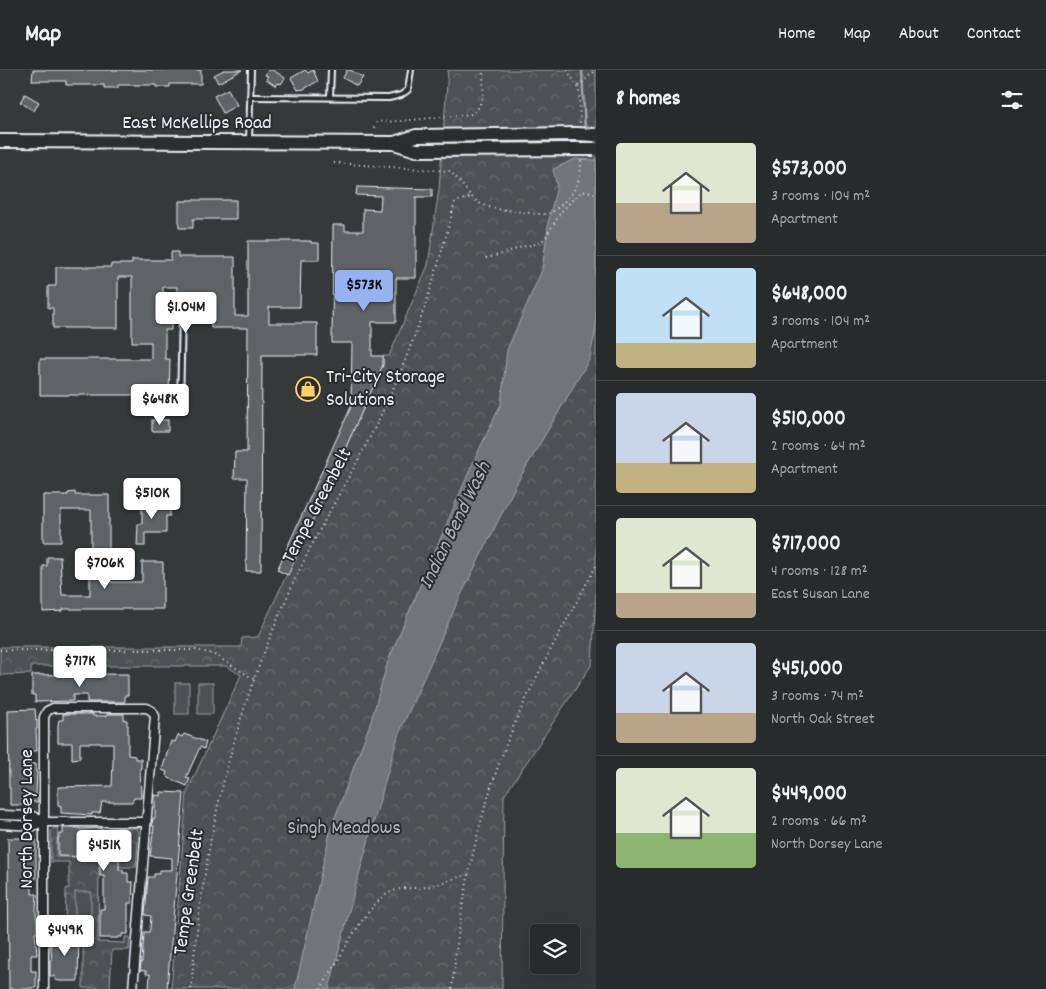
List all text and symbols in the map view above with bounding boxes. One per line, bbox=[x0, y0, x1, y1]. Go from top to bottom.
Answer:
text: Map bbox=[25, 18, 61, 52]
text: Home bbox=[778, 22, 815, 47]
text: Map bbox=[843, 22, 871, 47]
text: About bbox=[899, 22, 939, 47]
text: Contact bbox=[967, 22, 1021, 47]
text: 8 homes bbox=[616, 85, 681, 115]
icon: filters bbox=[998, 86, 1026, 114]
street label: East McKellips Road bbox=[122, 110, 272, 138]
text: $573,000 bbox=[771, 155, 847, 185]
icon: home bbox=[656, 163, 716, 223]
text: 3 rooms · 104 m² bbox=[771, 185, 870, 208]
text: Apartment bbox=[771, 208, 838, 231]
pin: $573K bbox=[329, 270, 399, 312]
text: $573K bbox=[346, 274, 382, 297]
text: $648,000 bbox=[771, 280, 847, 310]
icon: home bbox=[656, 288, 716, 348]
pin: $1.04M bbox=[145, 292, 227, 334]
text: $1.04M bbox=[166, 296, 206, 319]
text: 3 rooms · 104 m² bbox=[771, 310, 870, 333]
text: Apartment bbox=[771, 333, 838, 356]
place label: Tri-City Storage Solutions bbox=[326, 364, 445, 415]
shop icon: Tri-City Storage Solutions bbox=[295, 376, 321, 402]
pin: $648K bbox=[125, 384, 195, 426]
text: $648K bbox=[142, 388, 178, 411]
text: $510,000 bbox=[771, 405, 846, 435]
icon: home bbox=[656, 413, 716, 473]
text: 2 rooms · 64 m² bbox=[771, 435, 866, 458]
street label: Tempe Greenbelt bbox=[276, 443, 360, 569]
water label: Indian Bend Wash bbox=[412, 456, 500, 595]
text: Apartment bbox=[771, 458, 838, 481]
pin: $510K bbox=[117, 478, 187, 520]
text: $510K bbox=[134, 482, 170, 505]
text: $717,000 bbox=[771, 530, 841, 560]
icon: home bbox=[656, 538, 716, 598]
pin: $706K bbox=[70, 548, 140, 590]
text: $706K bbox=[86, 552, 124, 575]
text: 4 rooms · 128 m² bbox=[771, 560, 868, 583]
text: East Susan Lane bbox=[771, 583, 870, 606]
pin: $717K bbox=[45, 646, 115, 688]
text: $717K bbox=[64, 650, 96, 673]
text: $451,000 bbox=[771, 655, 843, 685]
icon: home bbox=[656, 663, 716, 723]
text: 3 rooms · 74 m² bbox=[771, 685, 864, 708]
text: North Oak Street bbox=[771, 708, 875, 731]
street label: North Dorsey Lane bbox=[14, 749, 42, 889]
text: $449,000 bbox=[771, 780, 847, 810]
icon: home bbox=[656, 788, 716, 848]
text: 2 rooms · 66 m² bbox=[771, 810, 867, 833]
park label: Singh Meadows bbox=[287, 815, 401, 843]
street label: Tempe Greenbelt bbox=[167, 827, 213, 957]
pin: $451K bbox=[69, 830, 139, 872]
text: North Dorsey Lane bbox=[771, 833, 883, 856]
text: $451K bbox=[87, 834, 121, 857]
pin: $449K bbox=[30, 914, 100, 957]
text: $449K bbox=[47, 919, 83, 942]
map controls bbox=[530, 924, 580, 974]
button: layers bbox=[530, 924, 580, 974]

